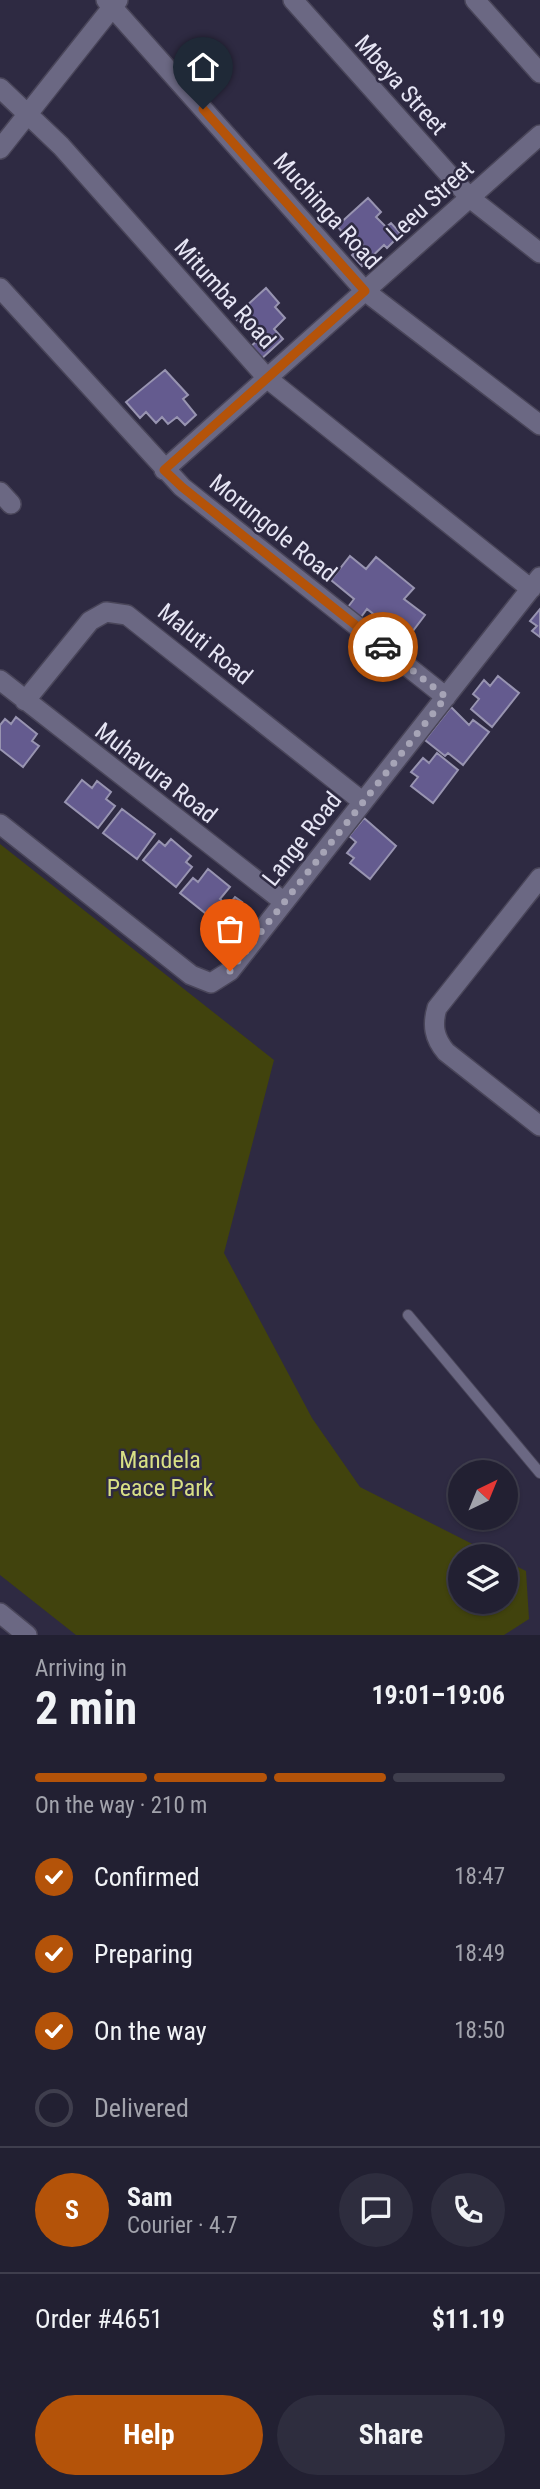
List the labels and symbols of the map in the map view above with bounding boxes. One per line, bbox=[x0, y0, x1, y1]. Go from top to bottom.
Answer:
street label: Mbeya Street bbox=[349, 30, 453, 140]
pin bbox=[173, 37, 233, 109]
street label: Muchinga Road bbox=[268, 147, 386, 275]
street label: Leeu Street bbox=[381, 155, 479, 247]
street label: Mitumba Road bbox=[169, 234, 281, 354]
street label: Morungole Road bbox=[204, 468, 342, 588]
street label: Maluti Road bbox=[152, 598, 258, 690]
courier bbox=[348, 612, 418, 682]
street label: Muhavura Road bbox=[90, 717, 222, 829]
street label: Lange Road bbox=[257, 787, 347, 891]
pin bbox=[200, 899, 260, 971]
park label: Mandela Peace Park bbox=[107, 1446, 213, 1502]
north arrow bbox=[448, 1460, 518, 1530]

